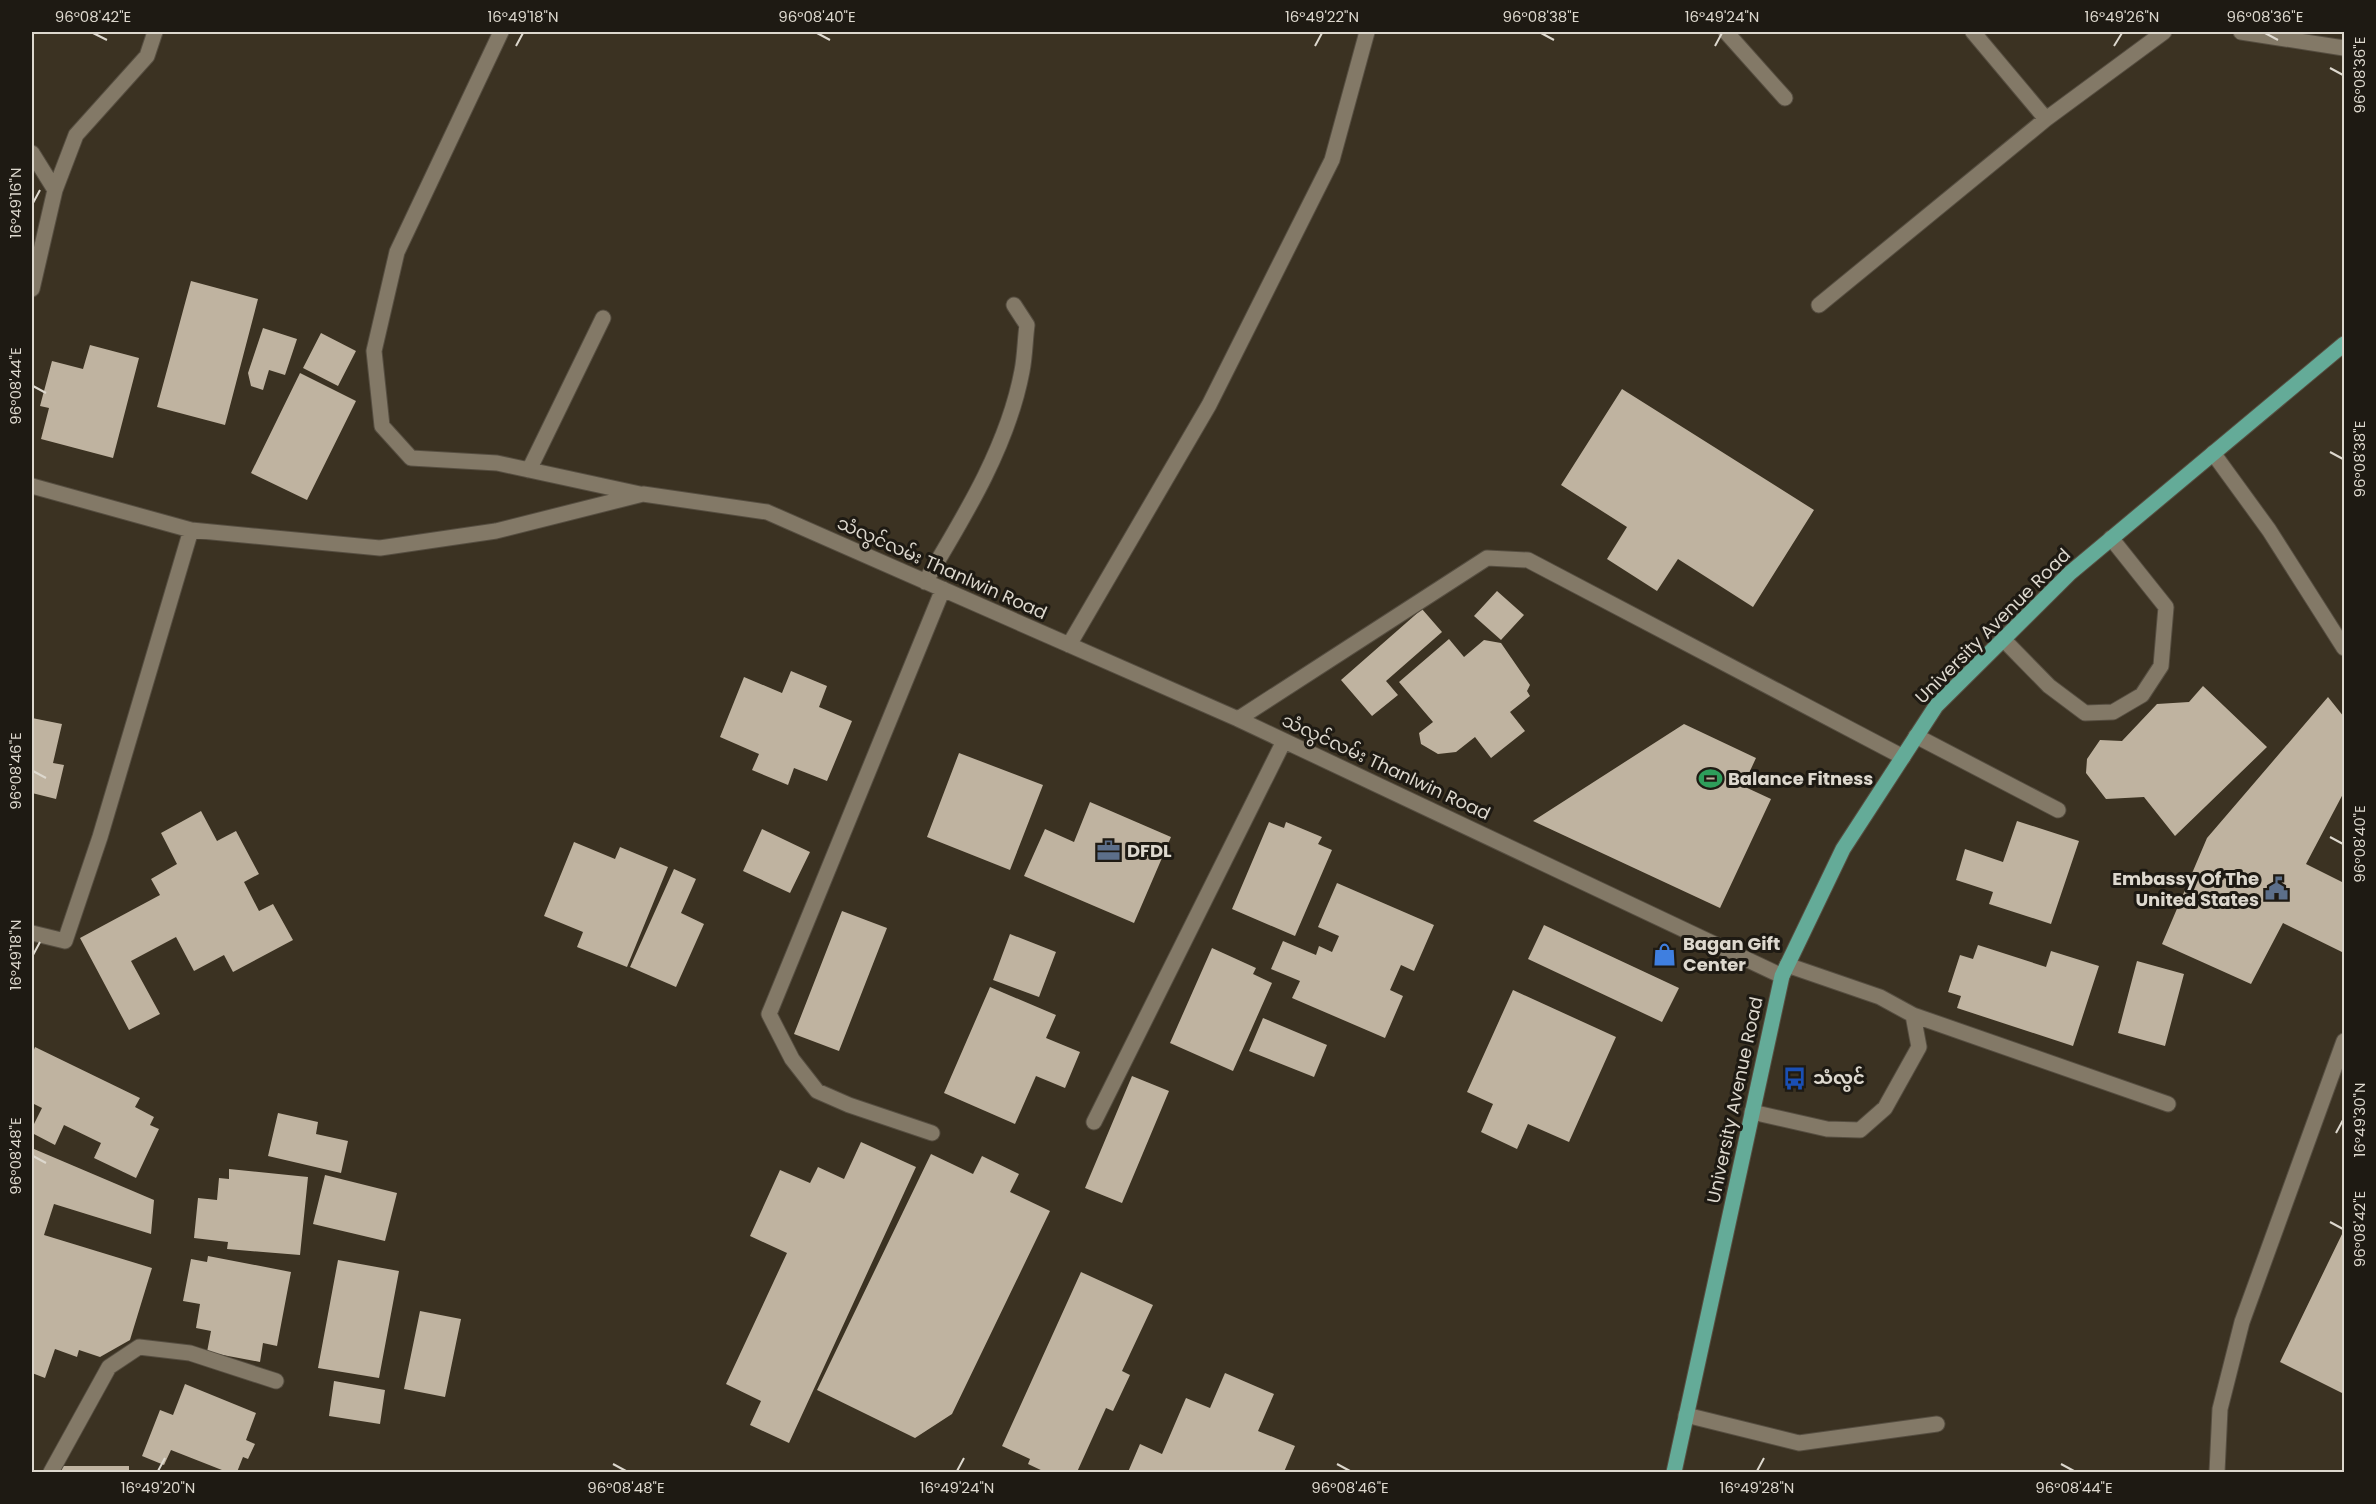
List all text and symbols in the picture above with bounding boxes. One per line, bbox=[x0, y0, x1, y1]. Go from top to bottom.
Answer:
text: 96°08'42"E bbox=[55, 6, 131, 27]
text: 16°49'18"N bbox=[488, 6, 558, 27]
text: 96°08'40"E bbox=[778, 6, 856, 27]
text: 16°49'22"N bbox=[1285, 6, 1359, 27]
text: 96°08'38"E bbox=[1503, 6, 1579, 27]
text: 16°49'24"N bbox=[1685, 6, 1759, 27]
text: 16°49'26"N bbox=[2085, 6, 2159, 27]
text: 96°08'36"E bbox=[2227, 6, 2303, 27]
text: 96°08'36"E bbox=[2349, 37, 2370, 113]
text: 16°49'16"N bbox=[5, 168, 26, 239]
text: 96°08'44"E bbox=[5, 347, 26, 425]
text: 96°08'38"E bbox=[2349, 421, 2370, 497]
street label: သံလွင်လမ်း Thanlwin Road bbox=[832, 510, 1051, 628]
street label: University Avenue Road bbox=[1909, 542, 2076, 709]
street label: သံလွင်လမ်း Thanlwin Road bbox=[1277, 707, 1495, 829]
text: 96°08'46"E bbox=[5, 732, 26, 810]
sports icon: Balance Fitness bbox=[1697, 766, 1723, 792]
place label: Balance Fitness bbox=[1728, 766, 1873, 791]
text: 96°08'40"E bbox=[2349, 805, 2370, 883]
office icon: DFDL bbox=[1096, 838, 1122, 864]
place label: DFDL bbox=[1127, 838, 1172, 863]
place label: Embassy Of The United States bbox=[2112, 866, 2259, 912]
public building icon: Embassy Of The United States bbox=[2264, 876, 2290, 902]
text: 16°49'18"N bbox=[5, 920, 26, 990]
place label: Bagan Gift Center bbox=[1683, 931, 1780, 977]
shop icon: Bagan Gift Center bbox=[1652, 941, 1678, 967]
street label: University Avenue Road bbox=[1700, 994, 1769, 1205]
bus stop icon: သံလွင် bbox=[1782, 1065, 1808, 1091]
place label: သံလွင် bbox=[1813, 1065, 1865, 1092]
text: 16°49'30"N bbox=[2349, 1083, 2370, 1157]
text: 96°08'48"E bbox=[5, 1117, 26, 1195]
text: 96°08'42"E bbox=[2349, 1191, 2370, 1267]
text: 16°49'20"N bbox=[121, 1477, 195, 1498]
text: 96°08'48"E bbox=[587, 1477, 665, 1498]
text: 16°49'24"N bbox=[920, 1477, 994, 1498]
text: 96°08'46"E bbox=[1311, 1477, 1389, 1498]
text: 16°49'28"N bbox=[1720, 1477, 1794, 1498]
text: 96°08'44"E bbox=[2035, 1477, 2113, 1498]

